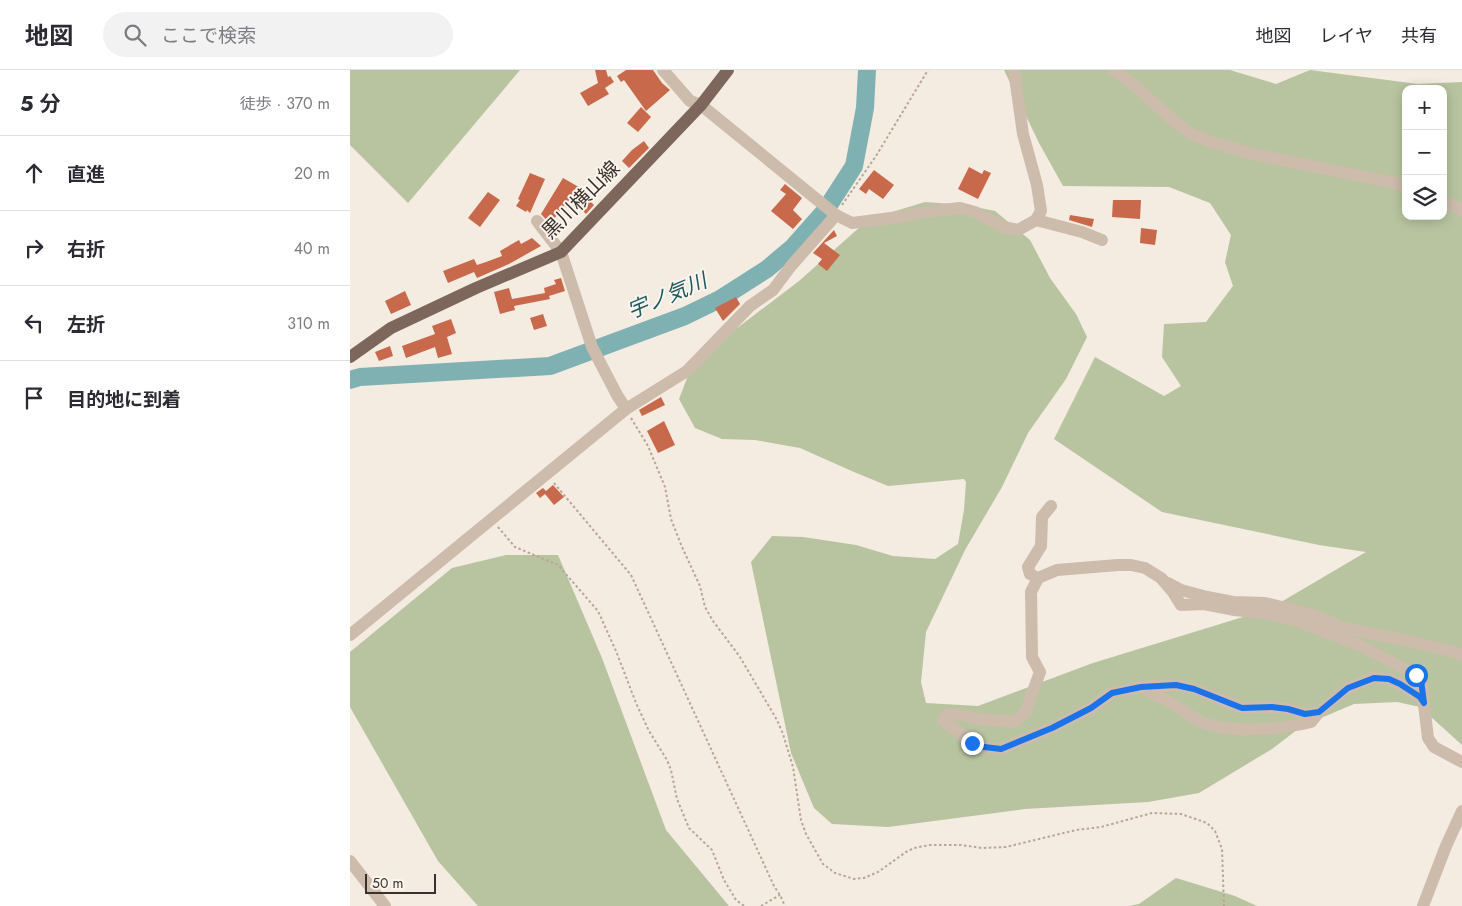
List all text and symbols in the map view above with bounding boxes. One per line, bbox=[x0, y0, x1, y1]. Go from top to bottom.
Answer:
search box bbox=[103, 12, 453, 57]
text: 地図 bbox=[25, 18, 73, 53]
icon: search bbox=[121, 21, 149, 49]
text: ここで検索 bbox=[161, 22, 256, 49]
text: 地図 bbox=[1256, 23, 1292, 49]
text: レイヤ bbox=[1320, 23, 1373, 49]
text: 共有 bbox=[1401, 23, 1437, 49]
map controls bbox=[1402, 85, 1447, 220]
button: + bbox=[1402, 85, 1447, 130]
text: 5 分 bbox=[20, 89, 61, 119]
text: 徒歩 · 370 m bbox=[240, 92, 330, 115]
button: − bbox=[1402, 130, 1447, 175]
street label: 黒川横山線 bbox=[535, 154, 627, 246]
icon: ahead bbox=[20, 159, 48, 187]
text: 直進 bbox=[67, 161, 105, 188]
text: 20 m bbox=[294, 162, 330, 185]
button: layers bbox=[1402, 175, 1447, 220]
icon: right bbox=[20, 234, 48, 262]
text: 右折 bbox=[67, 236, 105, 263]
text: 40 m bbox=[294, 237, 330, 260]
water label: 宇ノ気川 bbox=[622, 265, 713, 326]
icon: left bbox=[20, 309, 48, 337]
text: 左折 bbox=[67, 311, 105, 338]
text: 310 m bbox=[287, 312, 330, 335]
icon: arrive bbox=[20, 384, 48, 412]
text: 目的地に到着 bbox=[67, 386, 181, 413]
route start bbox=[1405, 664, 1428, 687]
route end bbox=[961, 732, 984, 755]
scale bar bbox=[365, 871, 436, 894]
text: 50 m bbox=[372, 873, 403, 893]

